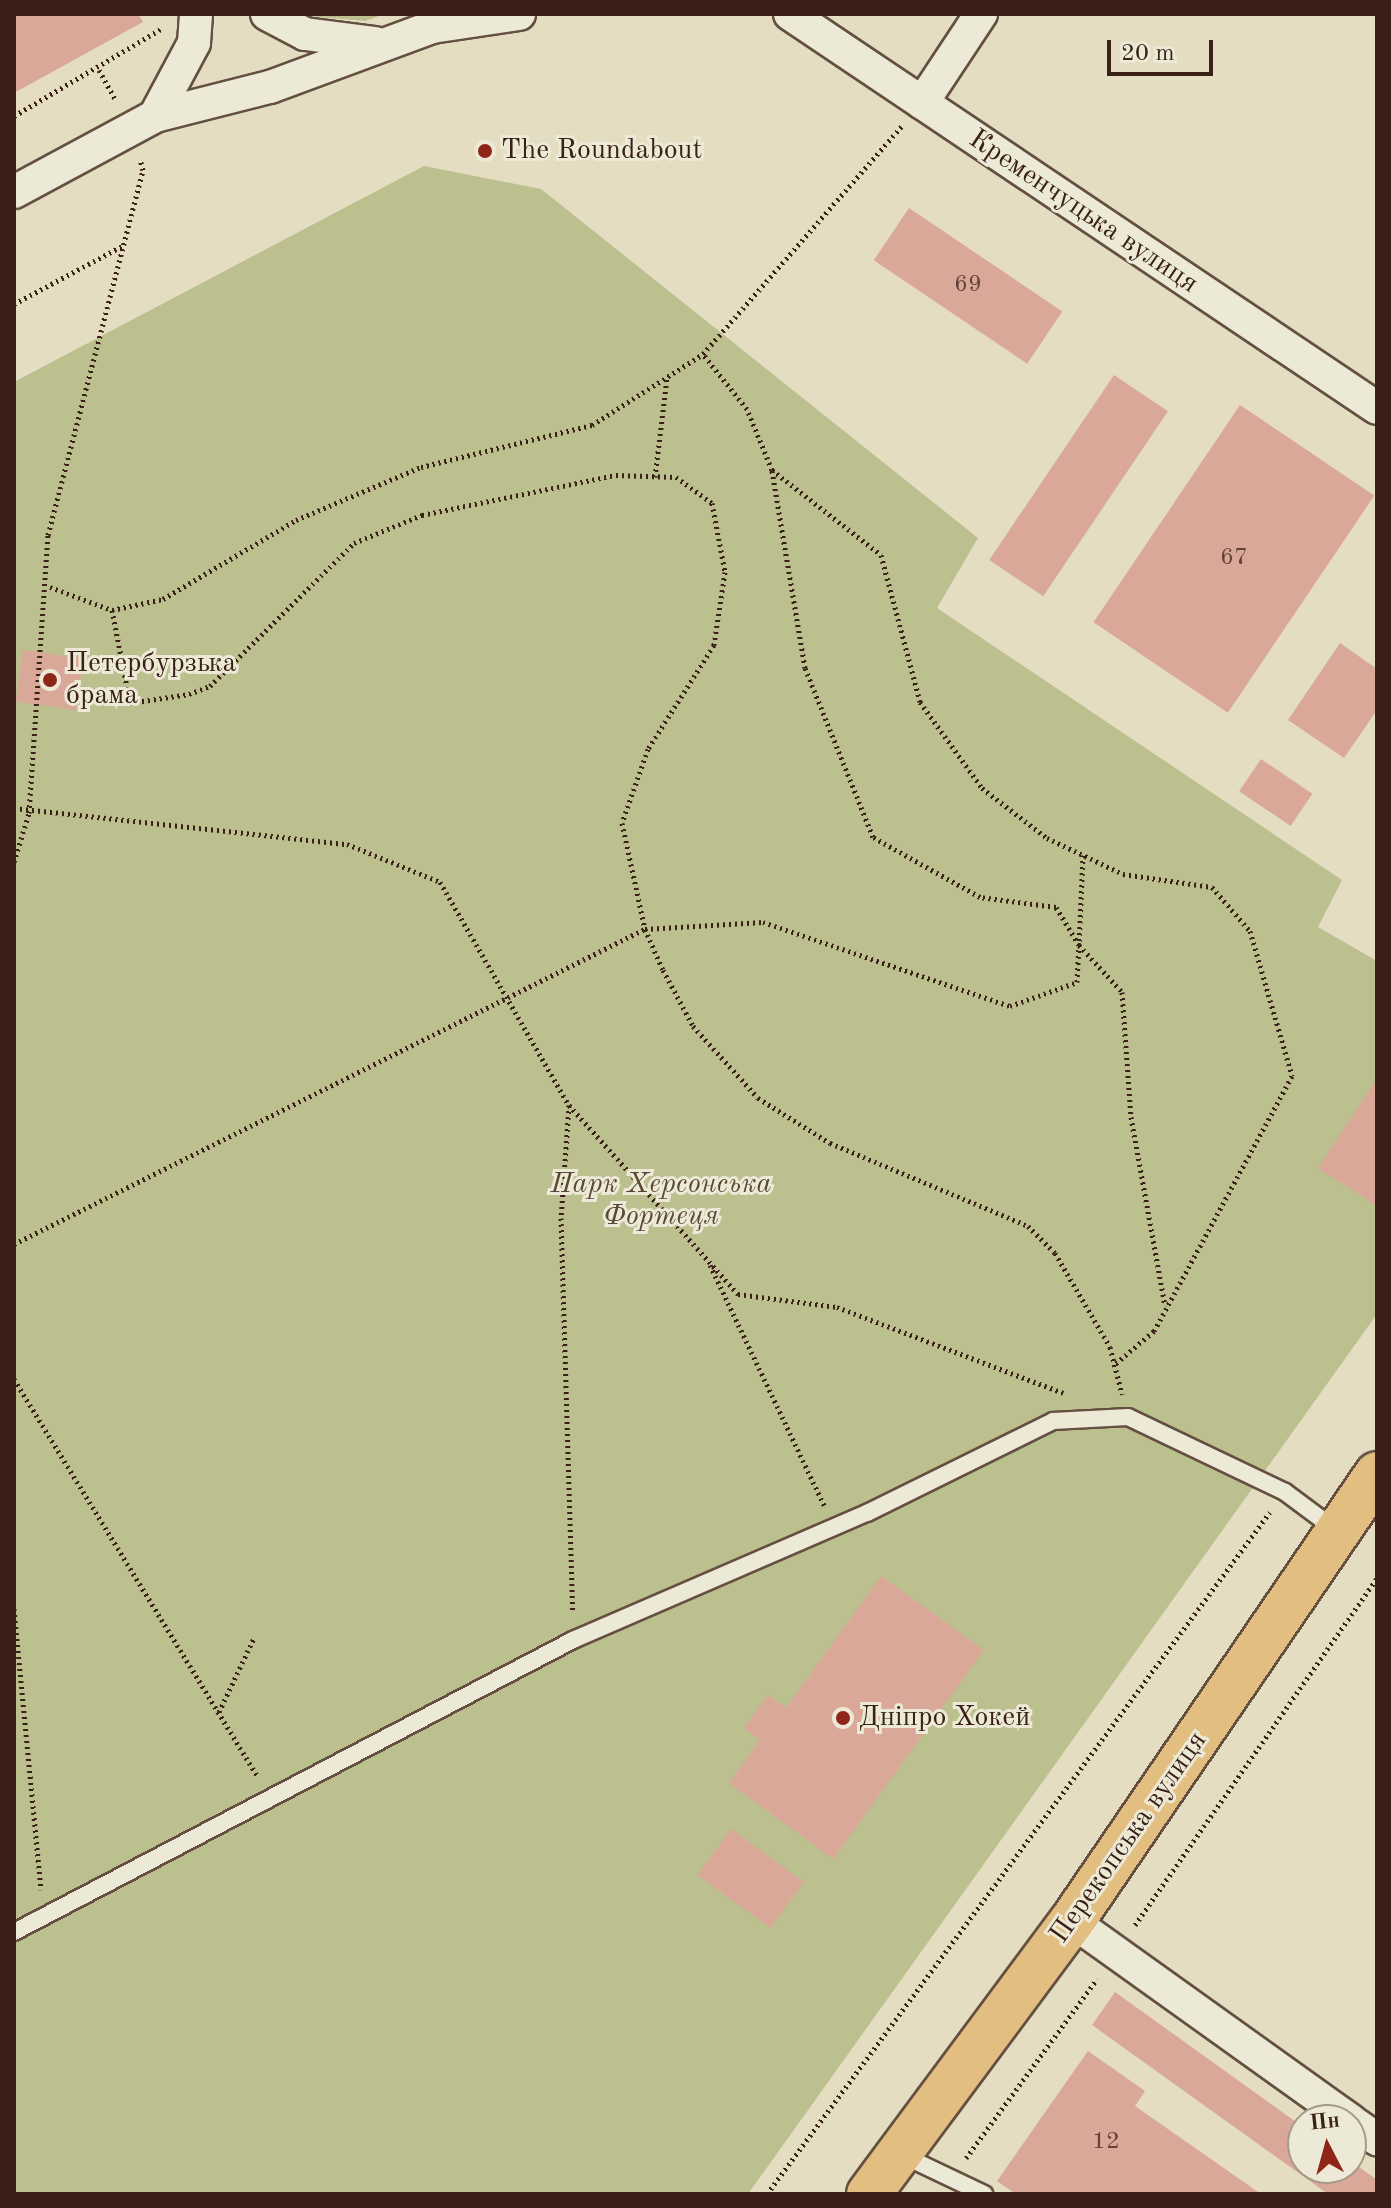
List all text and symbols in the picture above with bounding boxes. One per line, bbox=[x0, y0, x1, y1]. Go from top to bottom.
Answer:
scale bar bbox=[1111, 24, 1217, 74]
text: 20 m bbox=[1121, 42, 1175, 66]
street label: Кременчуцька вулиця bbox=[962, 123, 1204, 301]
place label: The Roundabout bbox=[501, 134, 702, 168]
marker: The Roundabout bbox=[476, 142, 494, 160]
house number: 69 bbox=[954, 272, 982, 300]
house number: 67 bbox=[1220, 545, 1248, 573]
place label: Петербурзька брама bbox=[66, 647, 236, 713]
marker: Петербурзька брама bbox=[41, 671, 59, 689]
park label: Парк Херсонська Фортеця bbox=[550, 1168, 772, 1234]
place label: Дніпро Хокей bbox=[859, 1701, 1030, 1735]
marker: Дніпро Хокей bbox=[834, 1709, 852, 1727]
street label: Перекопська вулиця bbox=[1043, 1726, 1215, 1950]
north arrow bbox=[1287, 2104, 1367, 2184]
text: Пн bbox=[1308, 2110, 1341, 2135]
house number: 12 bbox=[1092, 2129, 1120, 2157]

